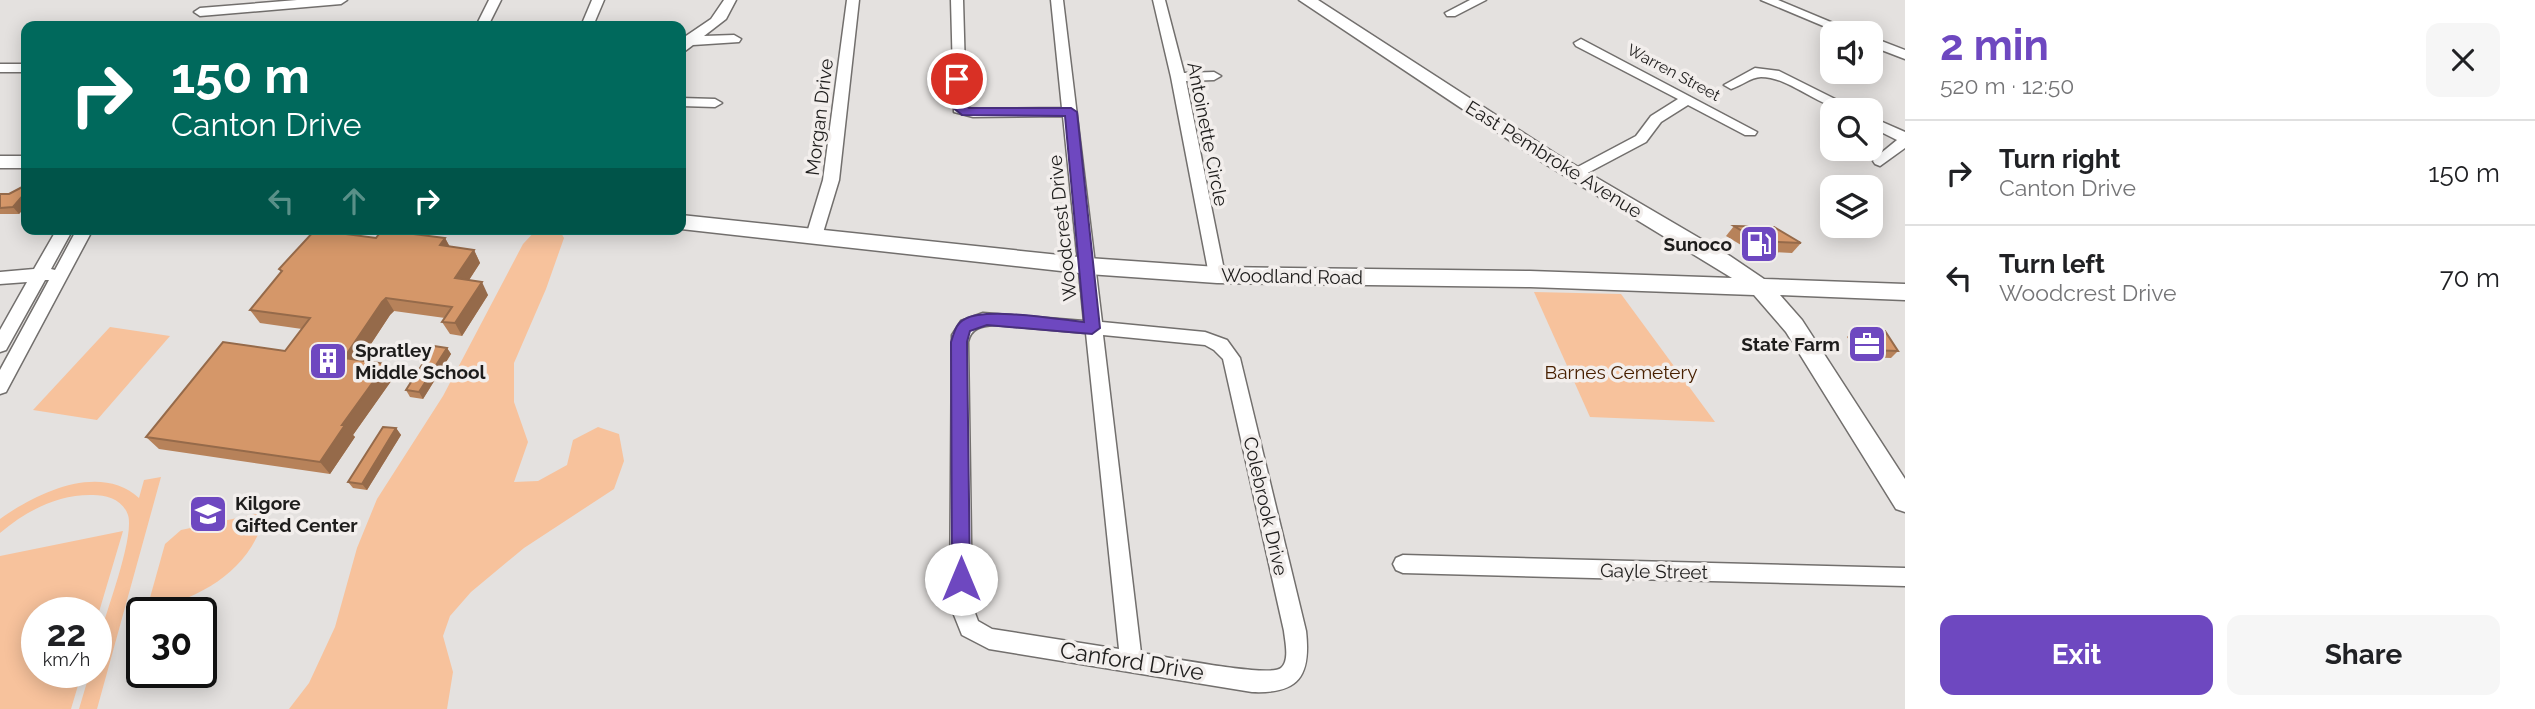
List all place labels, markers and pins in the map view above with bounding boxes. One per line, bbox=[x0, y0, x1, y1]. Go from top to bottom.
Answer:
pin bbox=[927, 49, 987, 109]
fuel station icon: Sunoco bbox=[1738, 223, 1780, 265]
place label: Sunoco bbox=[1664, 233, 1732, 255]
office icon: State Farm bbox=[1846, 323, 1888, 365]
place label: State Farm bbox=[1741, 333, 1840, 355]
place label: Spratley Middle School bbox=[355, 339, 487, 383]
building icon: Spratley Middle School bbox=[307, 340, 349, 382]
place label: Kilgore Gifted Center bbox=[235, 492, 358, 536]
school or university icon: Kilgore Gifted Center bbox=[187, 493, 229, 535]

